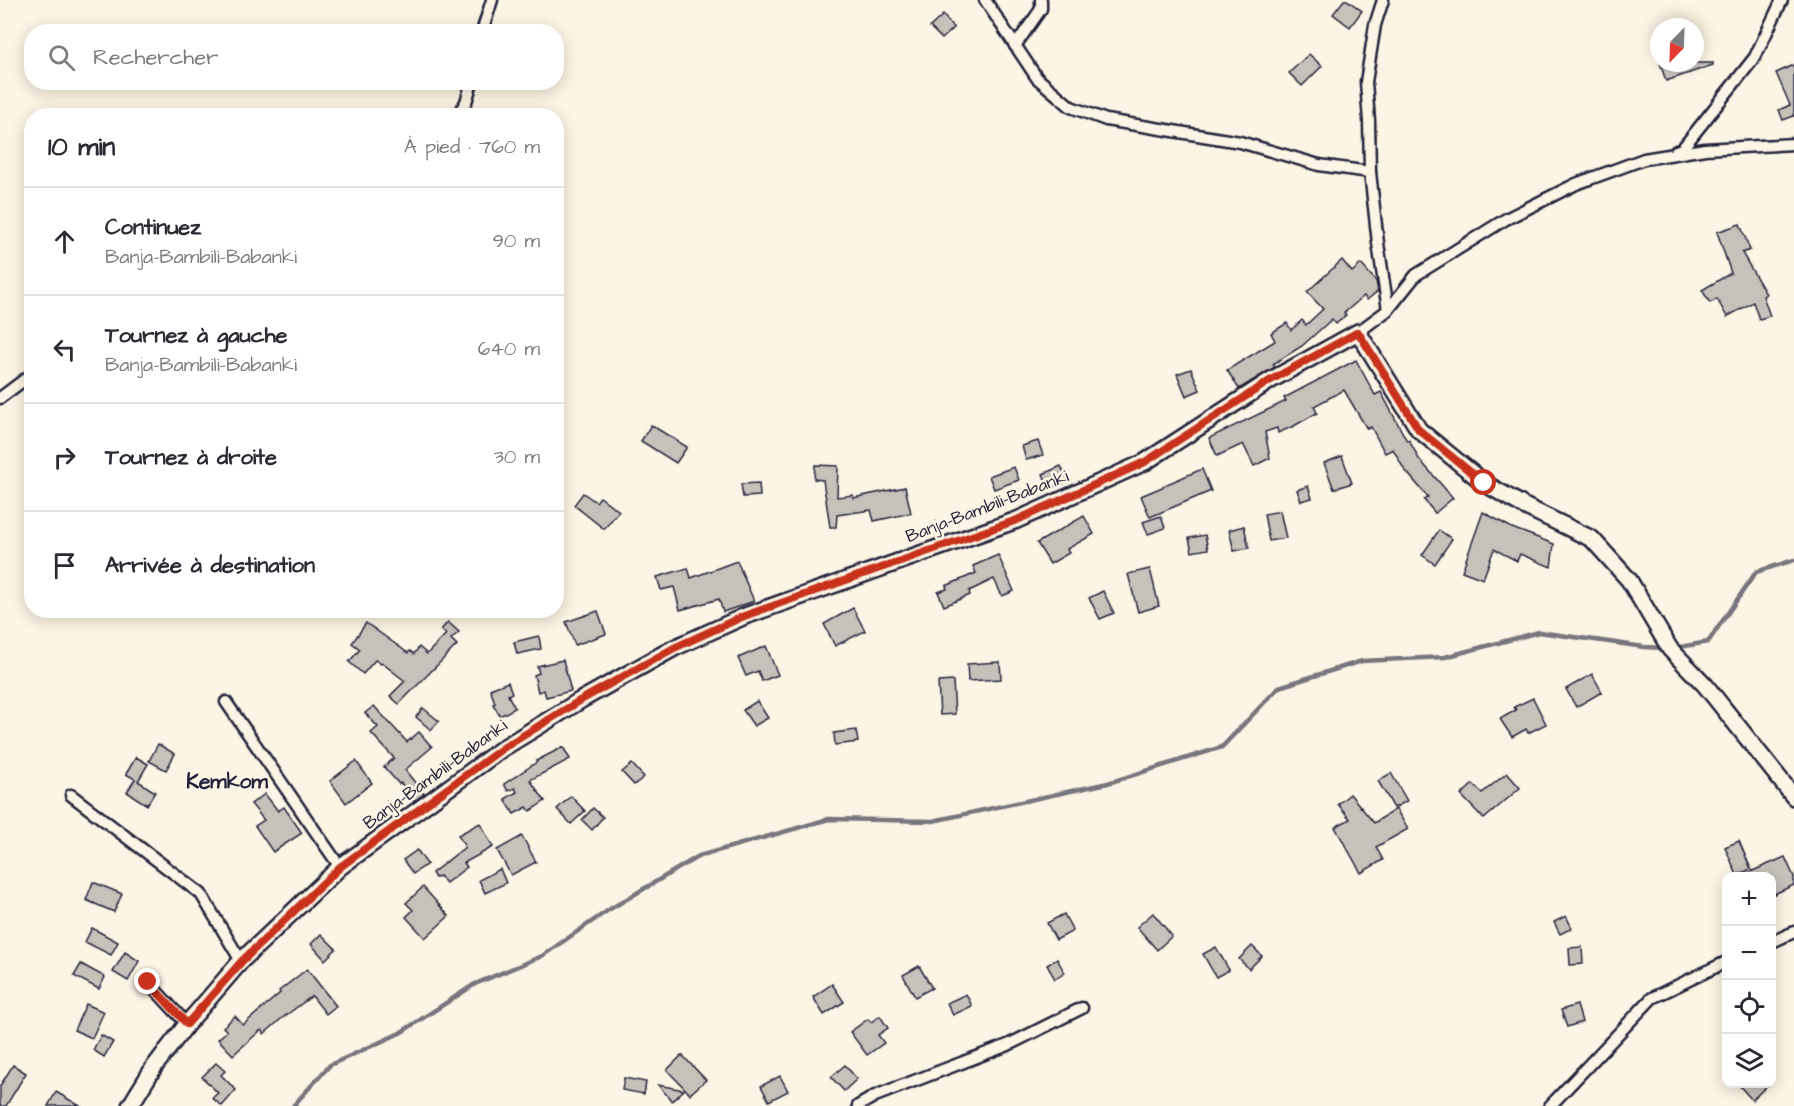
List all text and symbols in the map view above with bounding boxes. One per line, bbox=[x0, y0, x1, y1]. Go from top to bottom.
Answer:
north arrow bbox=[1650, 18, 1704, 72]
search box bbox=[24, 24, 564, 90]
icon: search bbox=[45, 41, 78, 74]
text: Rechercher bbox=[93, 42, 218, 73]
text: 10 min bbox=[48, 129, 115, 165]
text: À pied · 760 m bbox=[404, 133, 540, 161]
text: Continuez bbox=[105, 212, 201, 243]
icon: ahead bbox=[48, 225, 81, 258]
text: 90 m bbox=[492, 227, 540, 255]
text: Banja-Bambili-Babanki bbox=[105, 243, 297, 271]
text: Tournez à gauche bbox=[105, 320, 287, 351]
icon: left bbox=[48, 333, 81, 366]
text: 640 m bbox=[478, 335, 540, 363]
text: Banja-Bambili-Babanki bbox=[105, 351, 297, 379]
icon: right bbox=[48, 441, 81, 474]
text: Tournez à droite bbox=[105, 442, 277, 473]
text: 30 m bbox=[494, 443, 540, 471]
street label: Banja-Bambili-Babanki bbox=[902, 464, 1073, 549]
route start bbox=[1470, 469, 1496, 495]
icon: arrive bbox=[48, 549, 81, 582]
text: Arrivée à destination bbox=[105, 550, 315, 581]
street label: Banja-Bambili-Babanki bbox=[358, 713, 513, 835]
district label: Kemkom bbox=[186, 767, 268, 796]
map controls bbox=[1722, 872, 1776, 1088]
button: + bbox=[1722, 872, 1776, 926]
button: − bbox=[1722, 926, 1776, 980]
route end bbox=[134, 968, 160, 994]
button: locate bbox=[1722, 980, 1776, 1034]
button: layers bbox=[1722, 1034, 1776, 1088]

